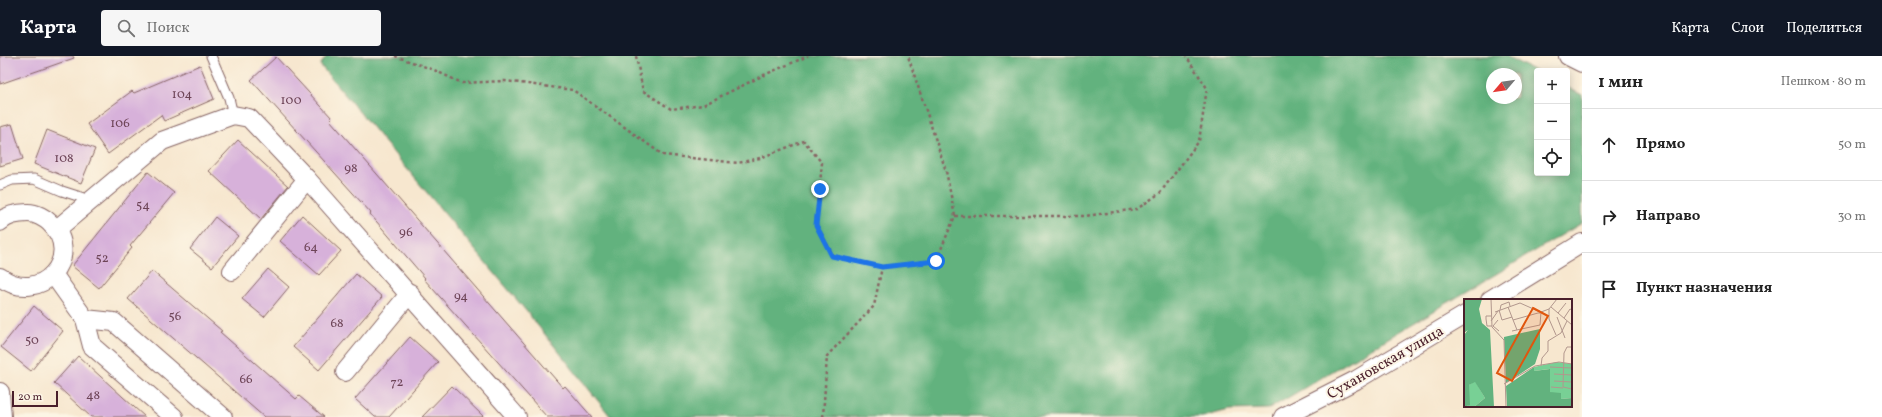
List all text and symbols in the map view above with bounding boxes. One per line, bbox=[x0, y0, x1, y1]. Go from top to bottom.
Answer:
search box bbox=[101, 10, 381, 46]
text: Карта bbox=[20, 15, 77, 41]
icon: search bbox=[115, 17, 137, 39]
text: Поиск bbox=[147, 18, 190, 39]
text: Карта bbox=[1671, 19, 1709, 38]
text: Слои bbox=[1731, 19, 1764, 38]
text: Поделиться bbox=[1786, 19, 1862, 38]
north arrow bbox=[1486, 68, 1522, 104]
map controls bbox=[1534, 68, 1570, 176]
button: + bbox=[1534, 68, 1570, 104]
text: 1 мин bbox=[1598, 71, 1643, 94]
text: Пешком · 80 m bbox=[1781, 73, 1866, 91]
house number: 104 bbox=[172, 86, 192, 104]
house number: 100 bbox=[281, 92, 302, 110]
button: − bbox=[1534, 104, 1570, 140]
house number: 106 bbox=[110, 115, 130, 133]
icon: ahead bbox=[1598, 134, 1620, 156]
text: Прямо bbox=[1636, 134, 1685, 155]
text: 50 m bbox=[1838, 136, 1866, 154]
button: locate bbox=[1534, 140, 1570, 176]
house number: 108 bbox=[54, 150, 74, 168]
house number: 98 bbox=[344, 160, 358, 178]
route end bbox=[811, 180, 829, 198]
house number: 54 bbox=[136, 197, 150, 215]
icon: right bbox=[1598, 206, 1620, 228]
text: Направо bbox=[1636, 206, 1700, 227]
text: 30 m bbox=[1838, 208, 1866, 226]
house number: 96 bbox=[399, 224, 413, 242]
house number: 64 bbox=[304, 239, 318, 257]
house number: 52 bbox=[95, 250, 109, 268]
route start bbox=[927, 252, 945, 270]
icon: arrive bbox=[1598, 278, 1620, 300]
text: Пункт назначения bbox=[1636, 278, 1772, 299]
house number: 94 bbox=[454, 288, 468, 306]
inset map bbox=[1464, 299, 1572, 407]
house number: 56 bbox=[169, 308, 182, 326]
house number: 68 bbox=[330, 315, 344, 333]
street label: Сухановская улица bbox=[1324, 321, 1448, 405]
house number: 50 bbox=[25, 332, 39, 350]
house number: 66 bbox=[239, 371, 253, 389]
house number: 72 bbox=[390, 374, 404, 392]
house number: 48 bbox=[86, 387, 100, 405]
scale bar bbox=[12, 389, 58, 408]
text: 20 m bbox=[18, 390, 42, 405]

